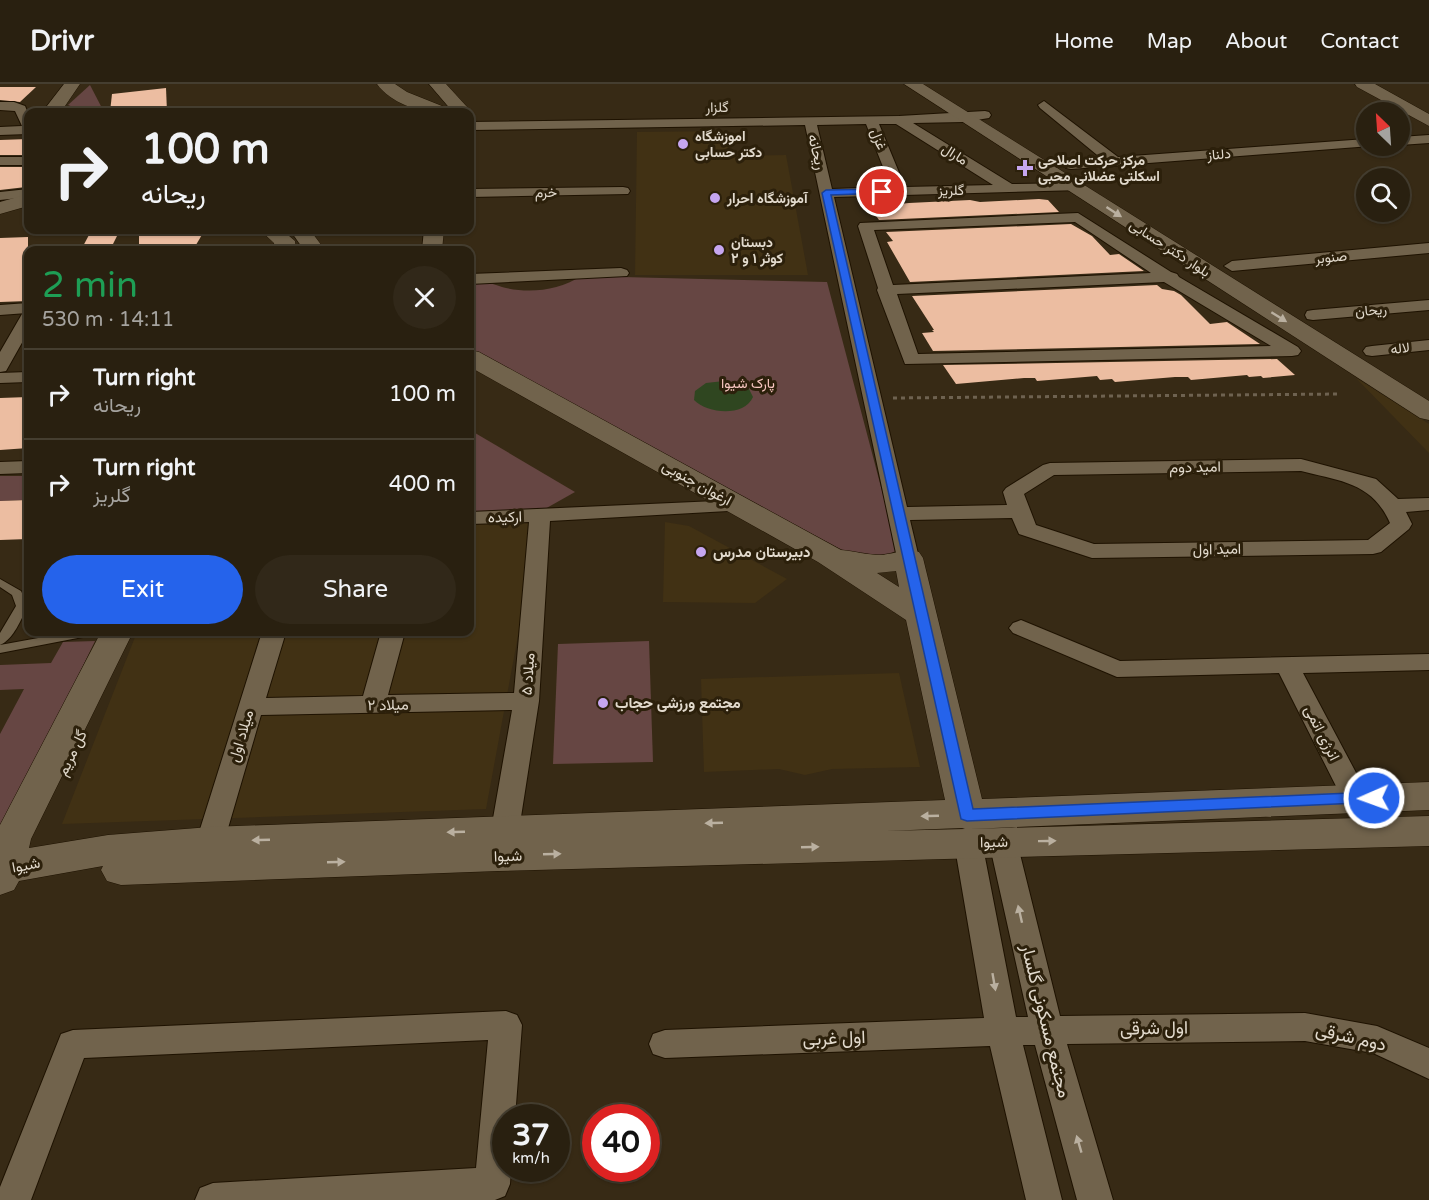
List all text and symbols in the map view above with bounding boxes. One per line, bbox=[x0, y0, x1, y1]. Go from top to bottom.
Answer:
text: Drivr bbox=[30, 24, 94, 58]
text: Home bbox=[1054, 29, 1114, 54]
text: Map bbox=[1147, 29, 1192, 54]
text: About bbox=[1225, 29, 1287, 54]
text: Contact bbox=[1320, 29, 1399, 54]
street label: گلزار bbox=[704, 99, 729, 116]
north arrow bbox=[1356, 102, 1410, 156]
map controls bbox=[1356, 102, 1410, 222]
text: 100 m bbox=[141, 124, 270, 175]
street label: غزل bbox=[866, 126, 890, 153]
place label: اموزشگاه دکتر حسابی bbox=[695, 128, 762, 161]
icon: right bbox=[42, 132, 120, 210]
street label: ریحانه bbox=[804, 132, 830, 172]
marker: اموزشگاه دکتر حسابی bbox=[676, 137, 690, 151]
street label: مارال bbox=[938, 140, 971, 170]
street label: دلناز bbox=[1206, 145, 1232, 164]
place label: مرکز حرکت اصلاحی اسکلتی عضلانی محبی bbox=[1038, 152, 1160, 185]
marker: مرکز حرکت اصلاحی اسکلتی عضلانی محبی bbox=[1016, 159, 1034, 177]
pin bbox=[856, 166, 907, 217]
button: search bbox=[1356, 168, 1410, 222]
icon: arrive bbox=[865, 175, 898, 208]
text: ریحانه bbox=[141, 178, 206, 211]
street label: گلریز bbox=[937, 182, 964, 199]
street label: خرم bbox=[535, 184, 557, 201]
place label: آموزشگاه احرار bbox=[726, 190, 809, 207]
marker: آموزشگاه احرار bbox=[708, 191, 722, 205]
one-way arrow bbox=[1106, 206, 1122, 218]
street label: بلوار دکتر حسابی bbox=[1126, 216, 1213, 281]
place label: دبستان کوثر ۱ و ۲ bbox=[731, 234, 783, 267]
marker: دبستان کوثر ۱ و ۲ bbox=[712, 243, 726, 257]
street label: صنوبر bbox=[1313, 248, 1348, 267]
text: 2 min bbox=[42, 264, 138, 307]
button: close bbox=[393, 266, 456, 329]
street label: ریحان bbox=[1354, 301, 1388, 320]
text: 530 m · 14:11 bbox=[42, 308, 174, 332]
one-way arrow bbox=[1270, 312, 1287, 323]
street label: لاله bbox=[1390, 339, 1411, 358]
text: Turn right bbox=[93, 365, 195, 391]
park label: پارک شیوا bbox=[721, 375, 775, 393]
icon: right bbox=[42, 378, 75, 411]
text: 100 m bbox=[389, 381, 456, 407]
text: ریحانه bbox=[93, 394, 141, 418]
text: Turn right bbox=[93, 455, 195, 481]
street label: ارغوان جنوبی bbox=[659, 457, 735, 510]
street label: امید دوم bbox=[1169, 458, 1221, 477]
icon: right bbox=[42, 468, 75, 501]
text: 400 m bbox=[389, 471, 456, 497]
text: گلریز bbox=[93, 484, 131, 508]
street label: ارکیده bbox=[488, 507, 522, 527]
street label: امید اول bbox=[1193, 540, 1241, 558]
place label: دبیرستان مدرس bbox=[713, 543, 811, 561]
marker: دبیرستان مدرس bbox=[694, 545, 708, 559]
button: Exit bbox=[42, 555, 243, 624]
button: Share bbox=[255, 555, 456, 624]
street label: میلاد ۵ bbox=[518, 652, 538, 696]
place label: مجتمع ورزشی حجاب bbox=[615, 694, 741, 713]
street label: میلاد ۲ bbox=[367, 696, 409, 714]
marker: مجتمع ورزشی حجاب bbox=[596, 696, 610, 710]
street label: انرژی اتمی bbox=[1300, 702, 1344, 764]
street label: میلاد اول bbox=[225, 708, 257, 764]
street label: گل مریم bbox=[53, 727, 92, 779]
position arrow bbox=[1342, 766, 1406, 830]
one-way arrow bbox=[920, 812, 939, 821]
one-way arrow bbox=[705, 819, 724, 828]
one-way arrow bbox=[447, 827, 466, 837]
street label: شیوا bbox=[980, 833, 1008, 851]
one-way arrow bbox=[252, 835, 271, 844]
one-way arrow bbox=[1038, 836, 1057, 845]
one-way arrow bbox=[801, 842, 820, 851]
street label: شیوا bbox=[494, 847, 523, 865]
one-way arrow bbox=[543, 850, 562, 859]
street label: شیوا bbox=[10, 853, 42, 877]
one-way arrow bbox=[327, 858, 346, 867]
one-way arrow bbox=[1014, 905, 1024, 923]
street label: مجتمع مسکونی گلسار bbox=[1015, 941, 1076, 1100]
one-way arrow bbox=[989, 973, 998, 992]
street label: اول شرقی bbox=[1120, 1016, 1188, 1040]
street label: دوم شرقی bbox=[1313, 1018, 1388, 1057]
street label: اول غربی bbox=[802, 1026, 866, 1050]
speed limit sign: 40 bbox=[582, 1104, 660, 1182]
text: 37 bbox=[512, 1117, 550, 1154]
one-way arrow bbox=[1074, 1135, 1083, 1153]
text: km/h bbox=[512, 1149, 550, 1167]

